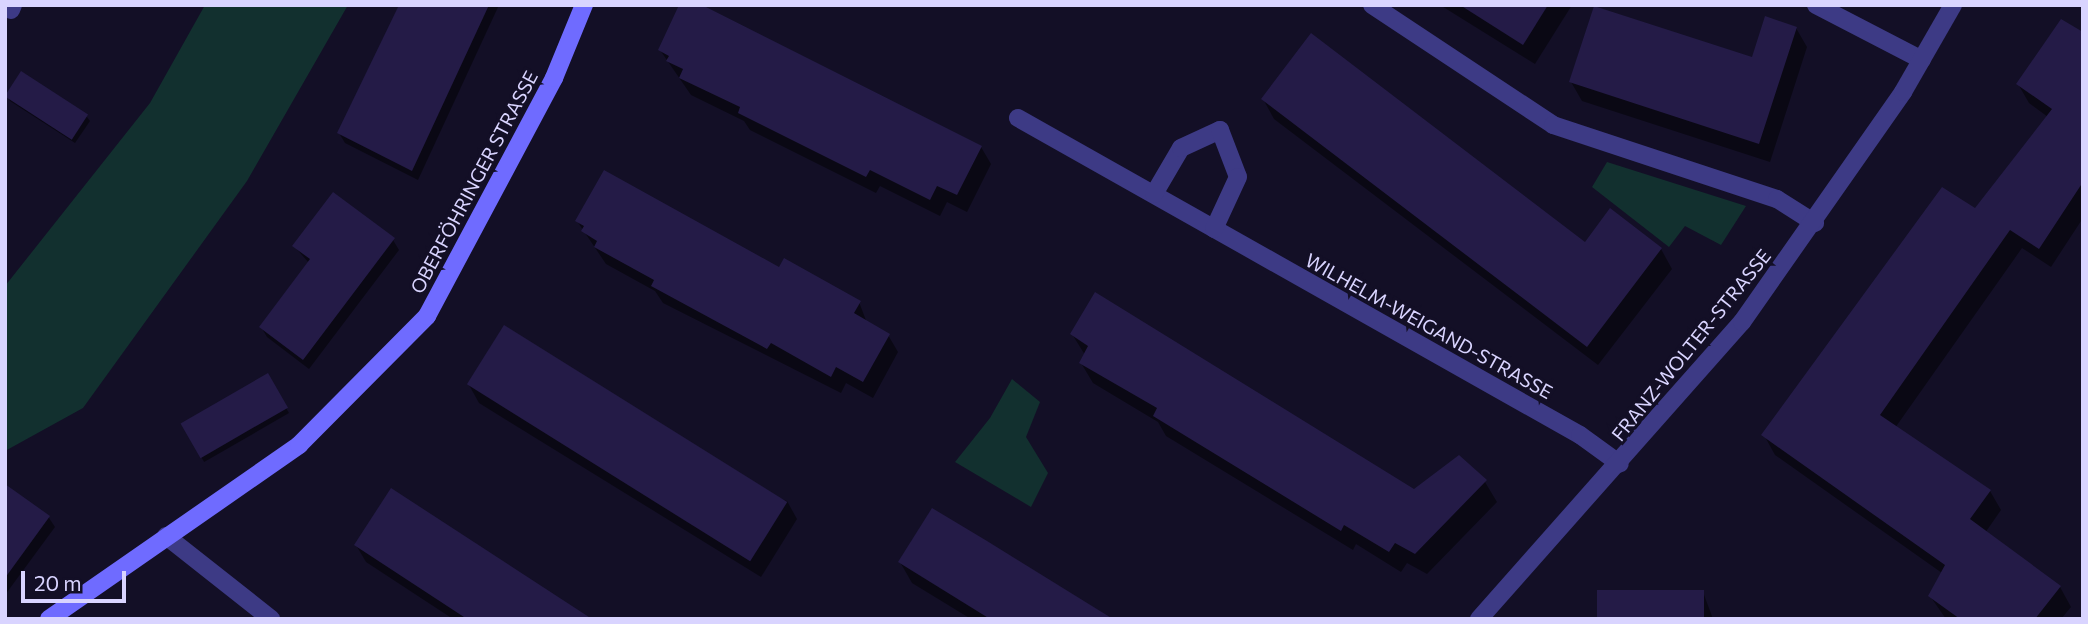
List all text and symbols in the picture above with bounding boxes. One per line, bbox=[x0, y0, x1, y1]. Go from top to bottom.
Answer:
street label: OBERFÖHRINGER STRASSE bbox=[406, 67, 542, 297]
street label: FRANZ-WOLTER-STRASSE bbox=[1607, 245, 1775, 445]
street label: WILHELM-WEIGAND-STRASSE bbox=[1301, 248, 1557, 404]
scale bar bbox=[24, 558, 130, 602]
text: 20 m bbox=[34, 570, 82, 595]

